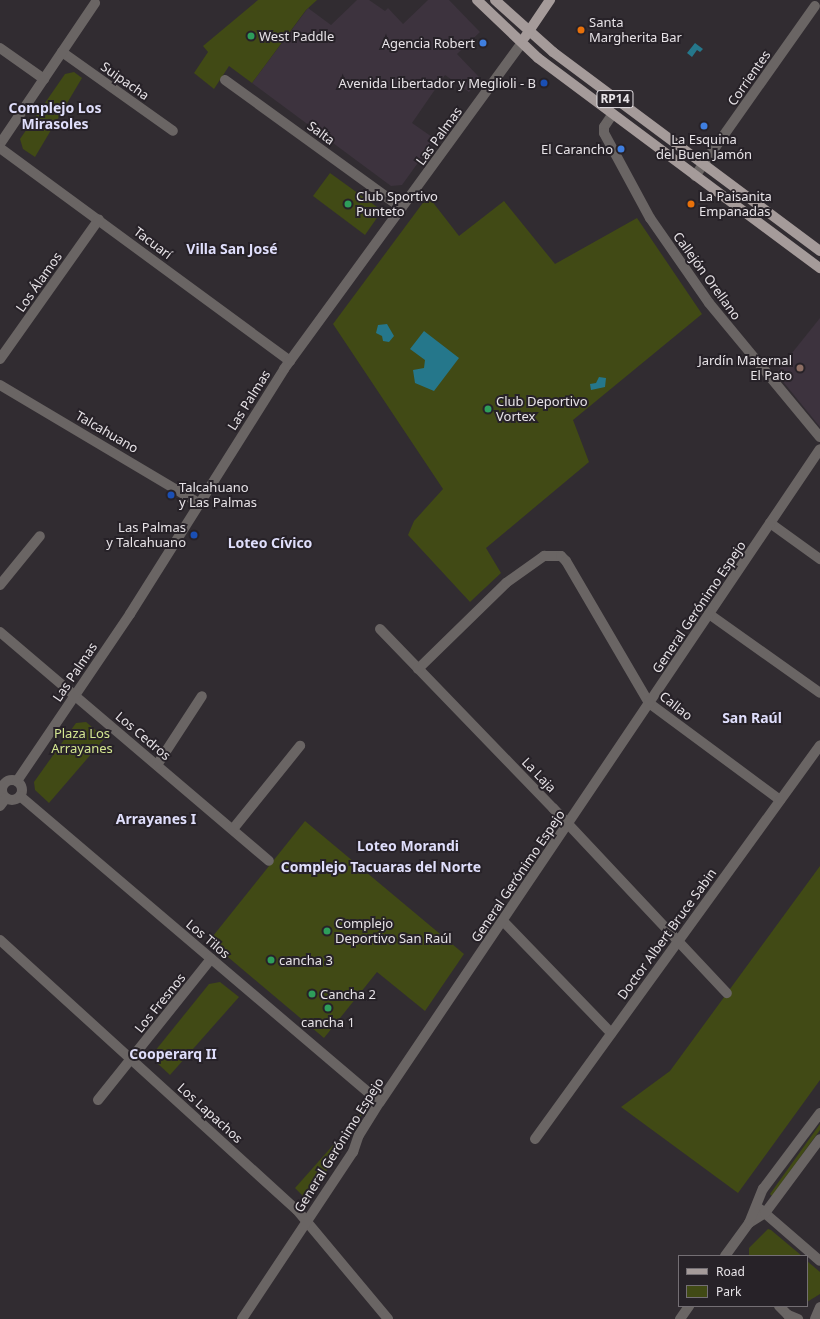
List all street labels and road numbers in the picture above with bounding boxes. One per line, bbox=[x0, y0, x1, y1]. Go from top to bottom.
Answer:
street label: Corrientes bbox=[724, 47, 774, 109]
street label: Suipacha bbox=[98, 59, 152, 103]
road number: RP14 bbox=[596, 89, 634, 109]
street label: Las Palmas bbox=[413, 104, 465, 168]
street label: Salta bbox=[304, 118, 338, 148]
street label: Tacuarí bbox=[131, 224, 175, 262]
street label: Callejón Orellano bbox=[670, 229, 744, 323]
street label: Los Álamos bbox=[13, 249, 65, 315]
street label: Las Palmas bbox=[224, 367, 274, 433]
street label: Talcahuano bbox=[73, 408, 141, 456]
street label: General Gerónimo Espejo bbox=[649, 538, 749, 676]
street label: Las Palmas bbox=[50, 639, 100, 705]
street label: Callao bbox=[656, 688, 696, 724]
street label: Los Cedros bbox=[112, 708, 174, 764]
street label: La Laja bbox=[519, 754, 559, 796]
street label: General Gerónimo Espejo bbox=[468, 807, 568, 945]
street label: Doctor Albert Bruce Sabin bbox=[614, 866, 720, 1002]
street label: Los Tilos bbox=[183, 916, 233, 962]
street label: Los Fresnos bbox=[131, 970, 189, 1036]
street label: General Gerónimo Espejo bbox=[291, 1075, 387, 1215]
street label: Los Lapachos bbox=[174, 1080, 246, 1146]

